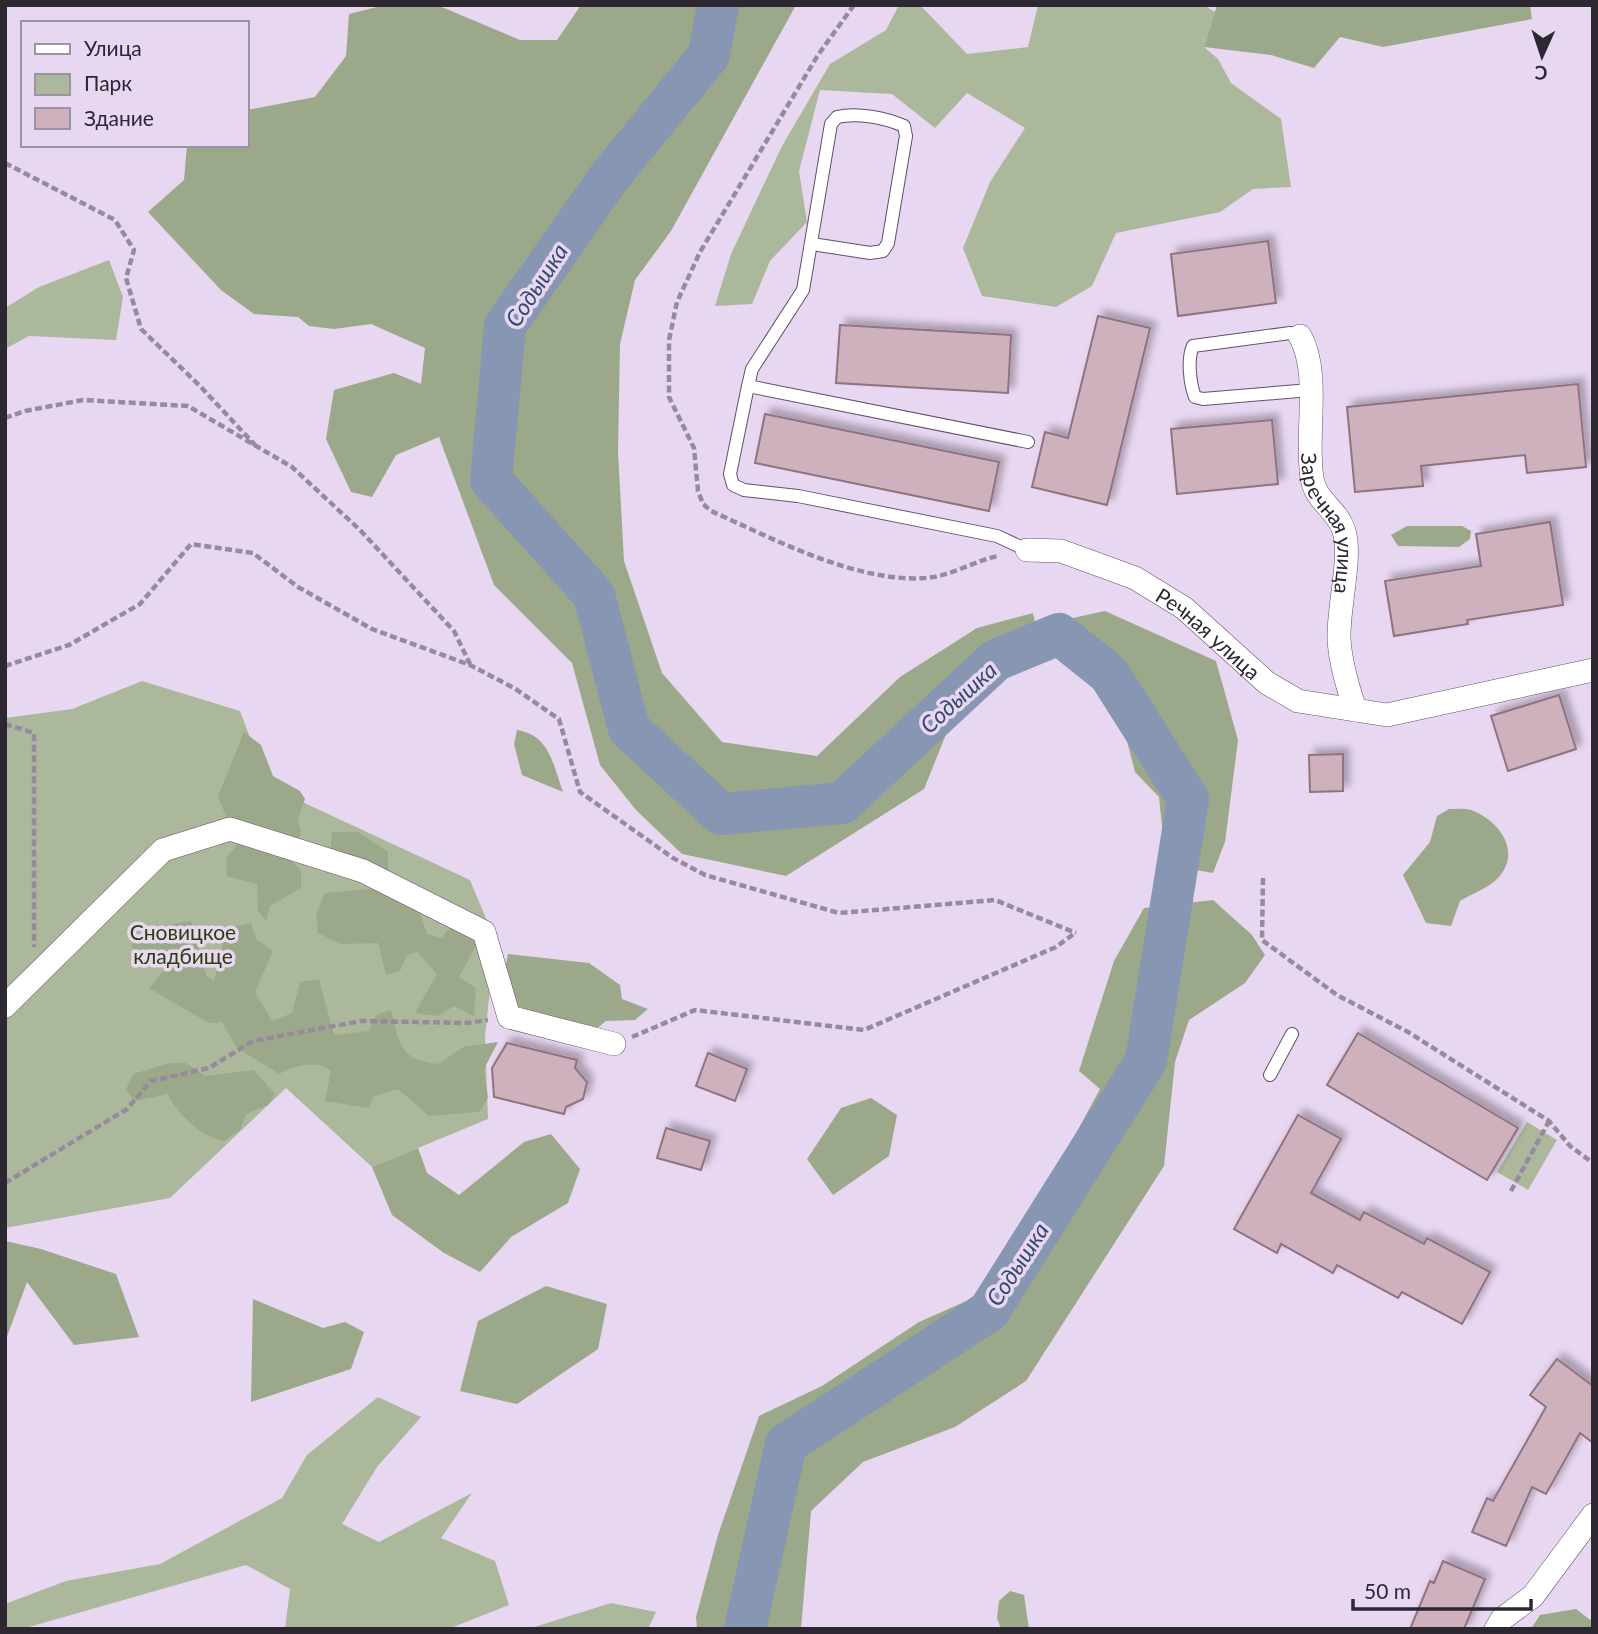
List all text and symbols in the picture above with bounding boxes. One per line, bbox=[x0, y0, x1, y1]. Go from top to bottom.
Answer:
legend bbox=[21, 21, 248, 147]
north arrow bbox=[1507, 21, 1577, 91]
text: Улица bbox=[84, 35, 142, 60]
text: С bbox=[1534, 62, 1548, 85]
text: Парк bbox=[84, 70, 132, 95]
text: Здание bbox=[84, 105, 154, 130]
water label: Содышка bbox=[499, 238, 573, 332]
street label: Заречная улица bbox=[1298, 452, 1359, 595]
street label: Речная улица bbox=[1152, 582, 1266, 684]
water label: Содышка bbox=[914, 655, 1002, 739]
park label: Сновицкое кладбище bbox=[130, 919, 236, 968]
water label: Содышка bbox=[980, 1217, 1054, 1311]
scale bar bbox=[1353, 1568, 1532, 1612]
text: 50 m bbox=[1364, 1578, 1411, 1603]

